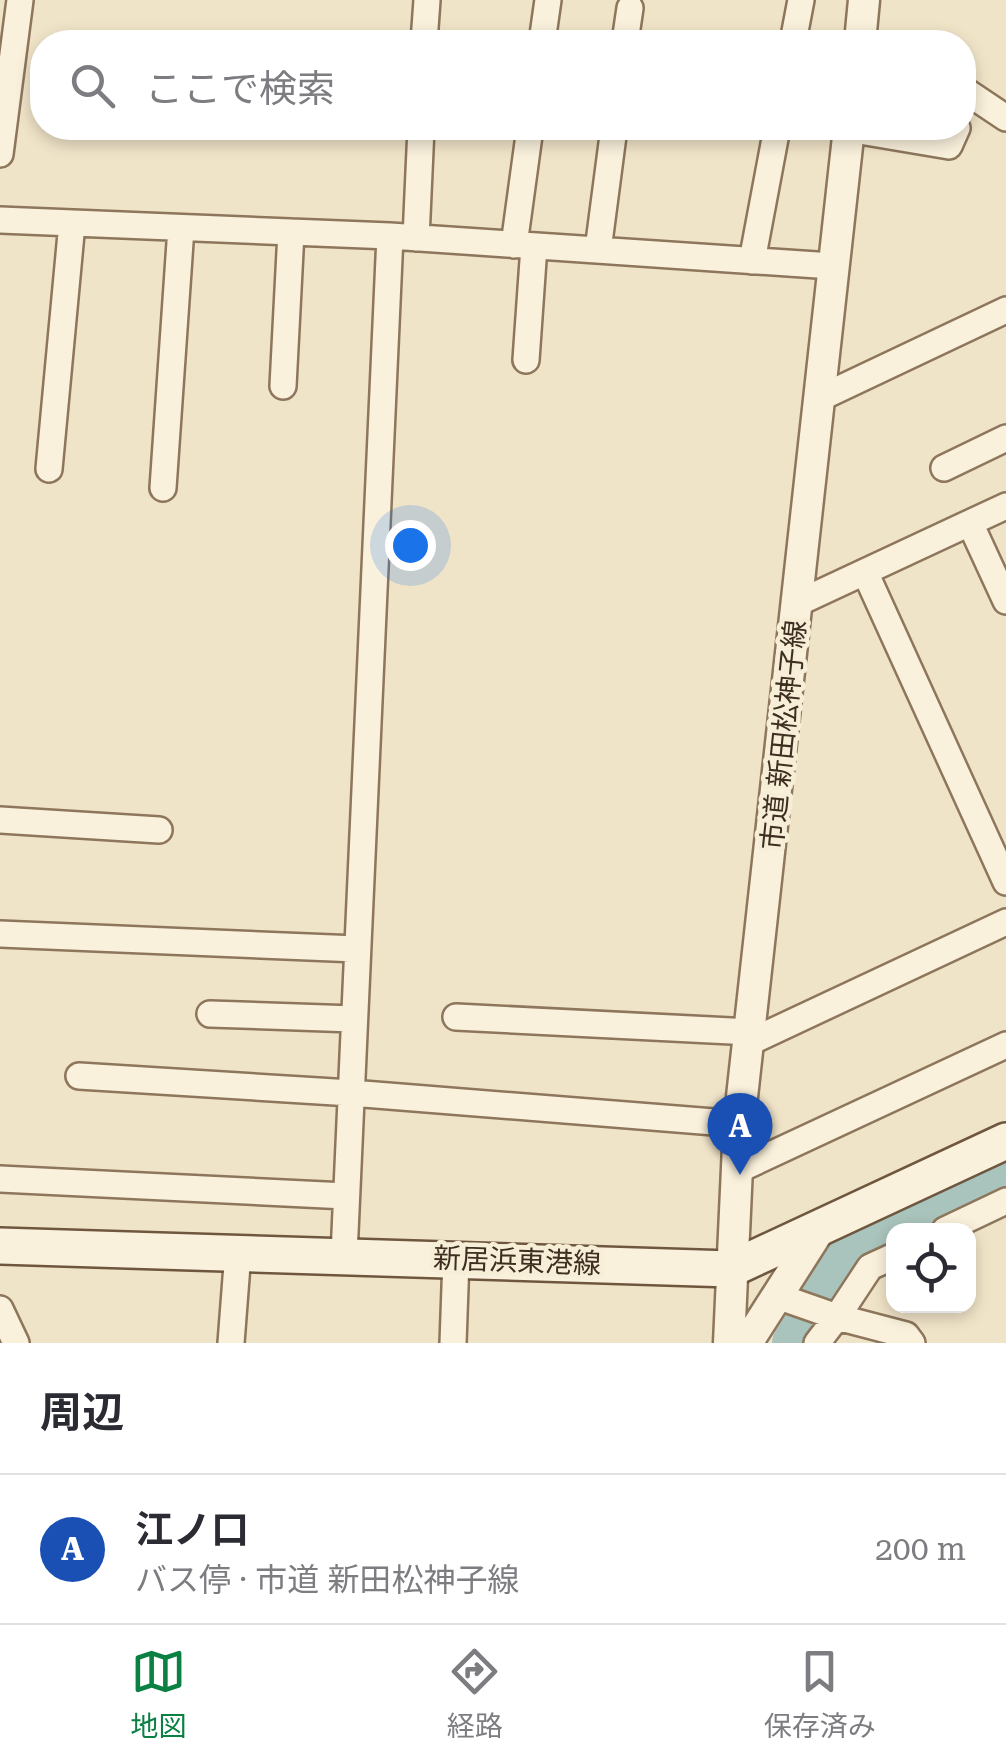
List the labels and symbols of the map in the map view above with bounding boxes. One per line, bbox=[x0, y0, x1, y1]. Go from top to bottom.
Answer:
your location bbox=[385, 520, 436, 571]
street label: 市道 新田松神子線 bbox=[756, 618, 812, 852]
pin: A bbox=[708, 1092, 772, 1175]
street label: 新居浜東港線 bbox=[432, 1242, 602, 1280]

